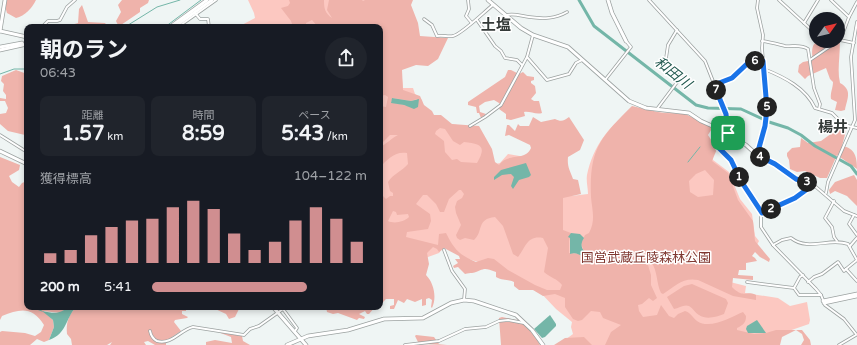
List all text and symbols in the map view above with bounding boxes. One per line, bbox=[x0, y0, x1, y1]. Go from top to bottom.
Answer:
north arrow bbox=[809, 12, 845, 48]
map controls bbox=[809, 12, 845, 48]
district label: 土塩 bbox=[481, 16, 511, 34]
text: 朝のラン bbox=[40, 37, 128, 63]
button: share bbox=[325, 37, 367, 79]
pin: 6 bbox=[745, 51, 765, 71]
water label: 和田川 bbox=[651, 53, 696, 94]
text: 6 bbox=[752, 54, 758, 67]
text: 06:43 bbox=[40, 65, 76, 81]
pin: 7 bbox=[706, 80, 726, 100]
text: 7 bbox=[713, 83, 719, 96]
pin: 5 bbox=[757, 97, 777, 117]
text: 5 bbox=[764, 100, 770, 113]
text: 距離 bbox=[82, 109, 104, 122]
text: 時間 bbox=[193, 109, 215, 122]
text: ペース bbox=[298, 109, 331, 122]
pin bbox=[711, 116, 745, 150]
district label: 楊井 bbox=[818, 118, 848, 136]
text: 1.57 bbox=[62, 122, 104, 146]
text: 8:59 bbox=[182, 122, 225, 146]
text: 5:43 bbox=[281, 122, 324, 146]
icon: arrive bbox=[717, 122, 739, 144]
text: km bbox=[104, 130, 123, 143]
text: /km bbox=[324, 130, 348, 143]
pin: 4 bbox=[750, 147, 770, 167]
text: 4 bbox=[757, 150, 763, 163]
pin: 1 bbox=[729, 167, 749, 187]
text: 104–122 m bbox=[294, 168, 367, 184]
text: 1 bbox=[736, 170, 742, 183]
text: 獲得標高 bbox=[40, 171, 92, 187]
pin: 3 bbox=[797, 172, 817, 192]
text: 3 bbox=[804, 175, 810, 188]
pin: 2 bbox=[761, 199, 781, 219]
text: 2 bbox=[768, 202, 774, 215]
park label: 国営武蔵丘陵森林公園 bbox=[581, 250, 711, 266]
text: 200 m bbox=[40, 279, 80, 295]
text: 5:41 bbox=[104, 279, 132, 295]

